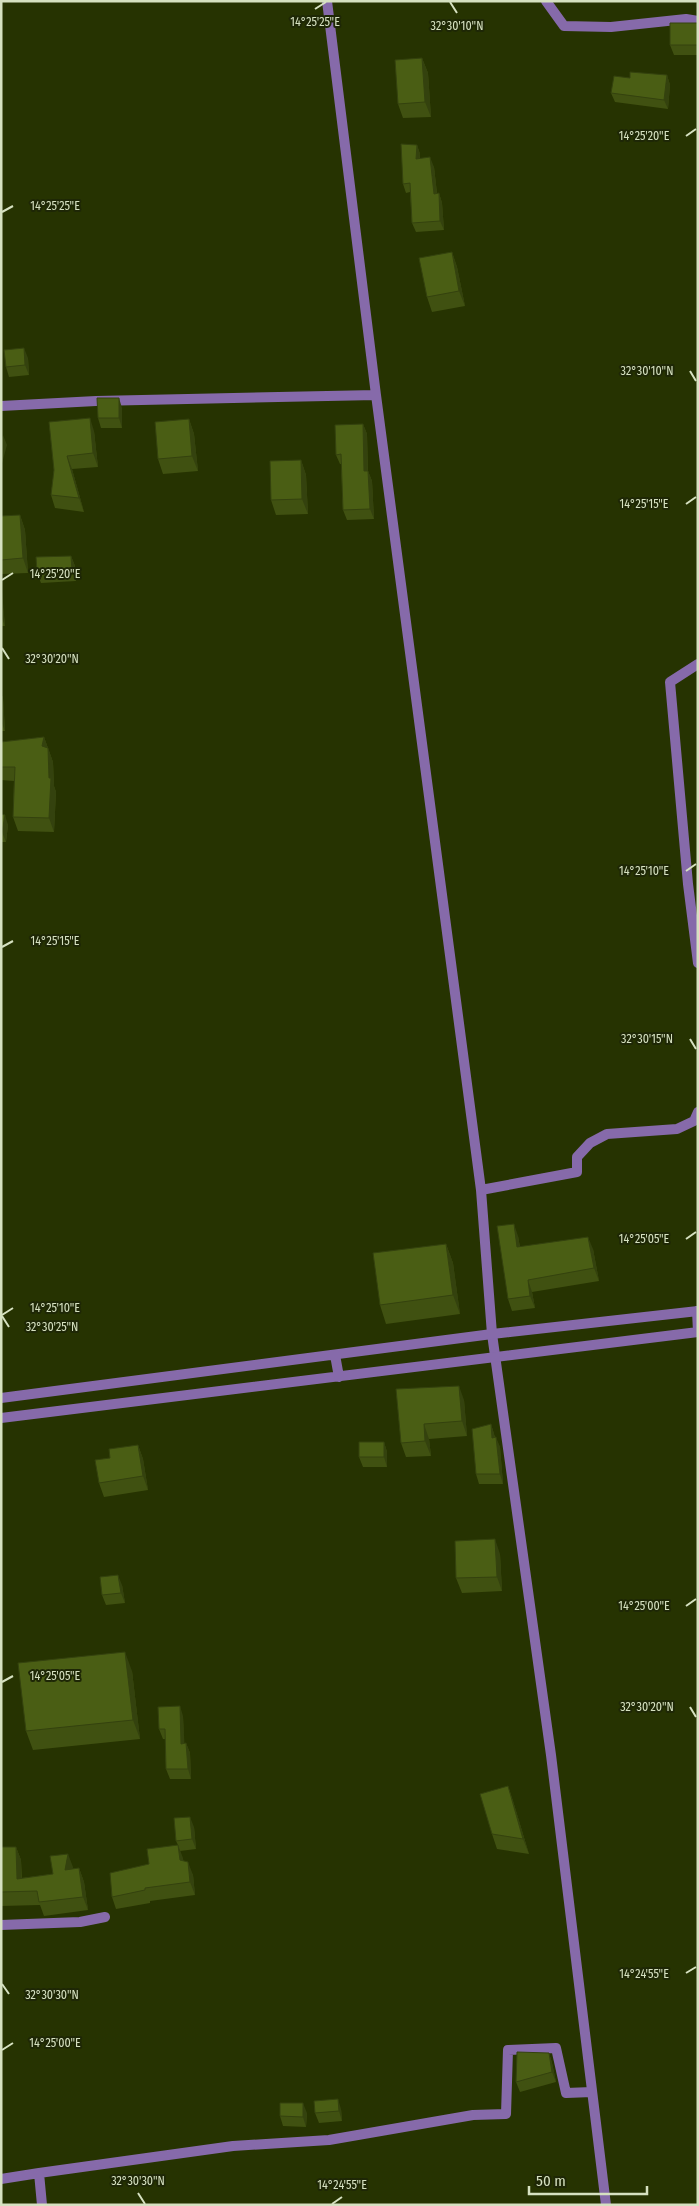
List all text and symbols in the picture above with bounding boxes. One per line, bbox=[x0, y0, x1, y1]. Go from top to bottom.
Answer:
text: 14°25'25"E bbox=[290, 15, 340, 29]
text: 32°30'10"N bbox=[431, 19, 483, 33]
text: 14°25'20"E bbox=[619, 129, 670, 143]
text: 14°25'25"E bbox=[30, 199, 80, 213]
text: 32°30'10"N bbox=[621, 364, 673, 378]
text: 14°25'15"E bbox=[620, 497, 669, 511]
text: 14°25'20"E bbox=[30, 567, 81, 581]
text: 32°30'20"N bbox=[25, 652, 79, 666]
text: 14°25'10"E bbox=[619, 864, 669, 878]
text: 14°25'15"E bbox=[31, 934, 80, 948]
text: 32°30'15"N bbox=[621, 1032, 673, 1046]
text: 14°25'05"E bbox=[619, 1232, 670, 1246]
text: 14°25'10"E bbox=[30, 1301, 80, 1315]
text: 32°30'25"N bbox=[26, 1320, 78, 1334]
text: 14°25'00"E bbox=[618, 1599, 670, 1613]
text: 14°25'05"E bbox=[30, 1669, 81, 1683]
text: 32°30'20"N bbox=[620, 1700, 674, 1714]
text: 14°24'55"E bbox=[619, 1967, 669, 1981]
text: 32°30'30"N bbox=[25, 1988, 79, 2002]
text: 14°25'00"E bbox=[29, 2036, 81, 2050]
scale bar bbox=[529, 2164, 646, 2196]
text: 50 m bbox=[536, 2172, 566, 2190]
text: 32°30'30"N bbox=[111, 2174, 165, 2188]
text: 14°24'55"E bbox=[317, 2178, 367, 2192]

